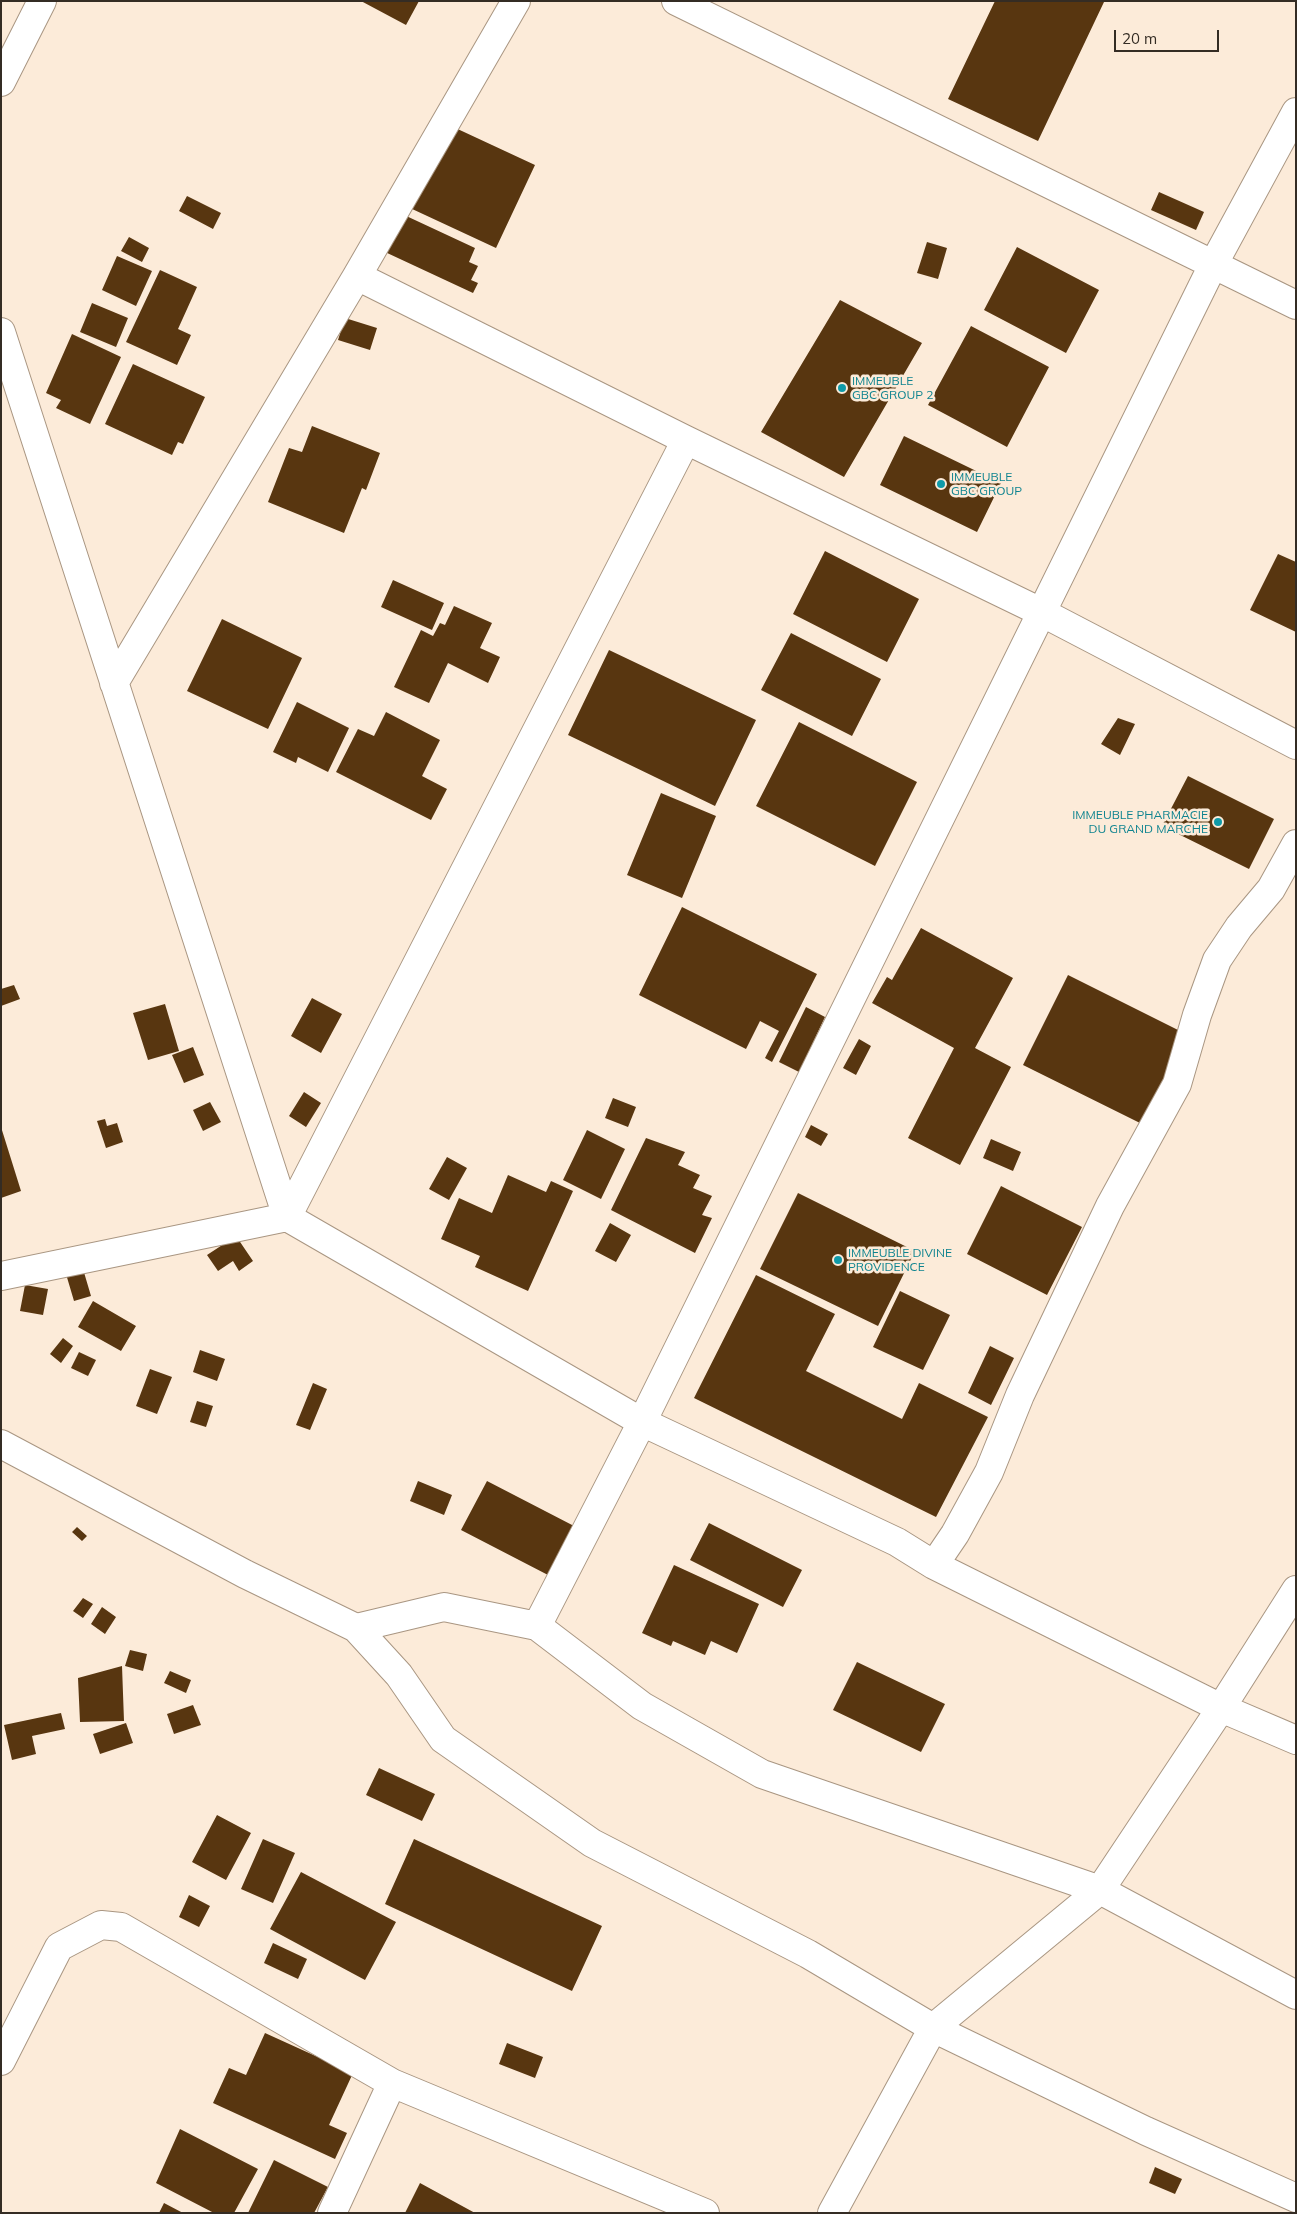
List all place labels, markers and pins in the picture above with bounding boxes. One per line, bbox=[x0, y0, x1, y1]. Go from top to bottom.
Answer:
place label: IMMEUBLE GBC GROUP 2 bbox=[852, 374, 933, 402]
marker: IMMEUBLE GBC GROUP 2 bbox=[836, 382, 848, 394]
place label: IMMEUBLE GBC GROUP bbox=[951, 470, 1022, 498]
marker: IMMEUBLE GBC GROUP bbox=[935, 478, 947, 490]
place label: IMMEUBLE PHARMACIE DU GRAND MARCHE bbox=[1072, 808, 1208, 836]
marker: IMMEUBLE PHARMACIE DU GRAND MARCHE bbox=[1212, 816, 1224, 828]
place label: IMMEUBLE DIVINE PROVIDENCE bbox=[848, 1246, 952, 1274]
marker: IMMEUBLE DIVINE PROVIDENCE bbox=[832, 1254, 844, 1266]

